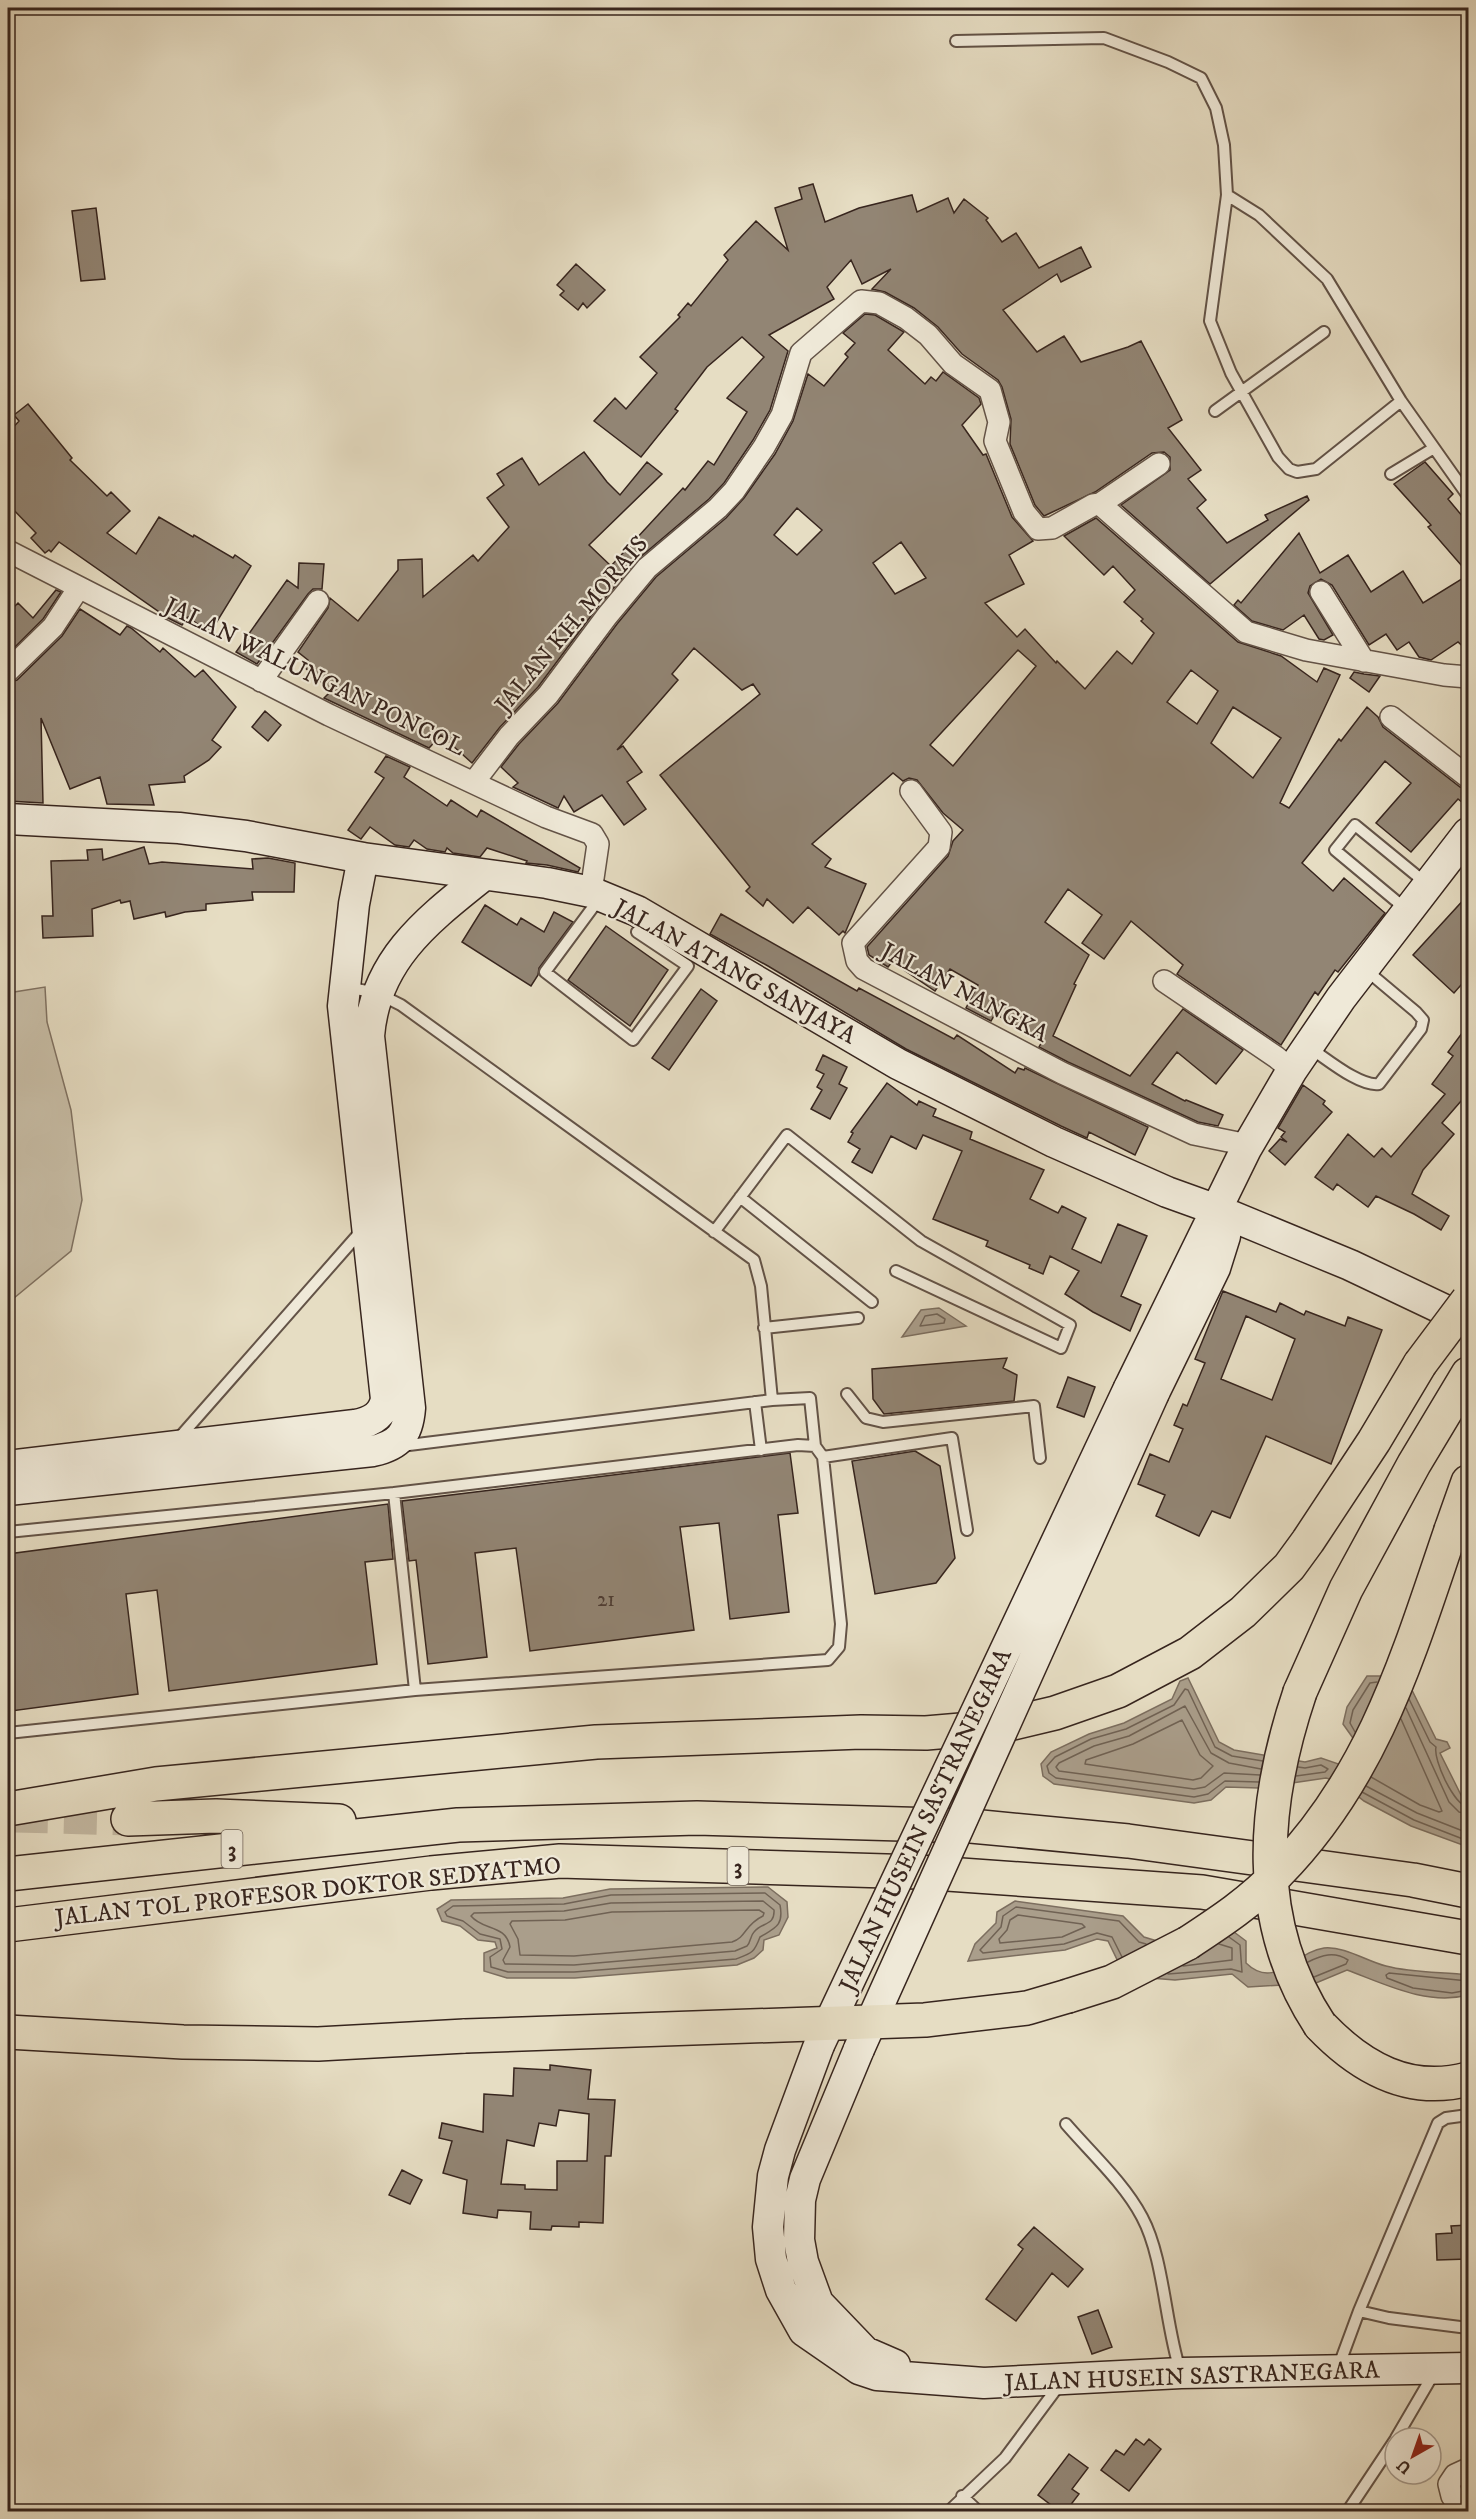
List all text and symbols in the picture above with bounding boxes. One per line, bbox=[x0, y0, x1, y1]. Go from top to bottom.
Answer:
street label: JALAN KH. MORAIS bbox=[488, 530, 655, 721]
street label: JALAN WALUNGAN PONCOL bbox=[158, 590, 470, 763]
street label: JALAN ATANG SANJAYA bbox=[606, 892, 862, 1051]
street label: JALAN NANGKA bbox=[874, 935, 1054, 1050]
house number: 21 bbox=[597, 1587, 615, 1613]
street label: JALAN HUSEIN SASTRANEGARA bbox=[832, 1643, 1019, 1999]
road number: 3 bbox=[222, 1830, 242, 1868]
road number: 3 bbox=[728, 1847, 748, 1885]
street label: JALAN TOL PROFESOR DOKTOR SEDYATMO bbox=[52, 1850, 563, 1934]
street label: JALAN HUSEIN SASTRANEGARA bbox=[1002, 2355, 1381, 2399]
north arrow bbox=[1383, 2426, 1443, 2486]
text: U bbox=[1392, 2455, 1415, 2478]

